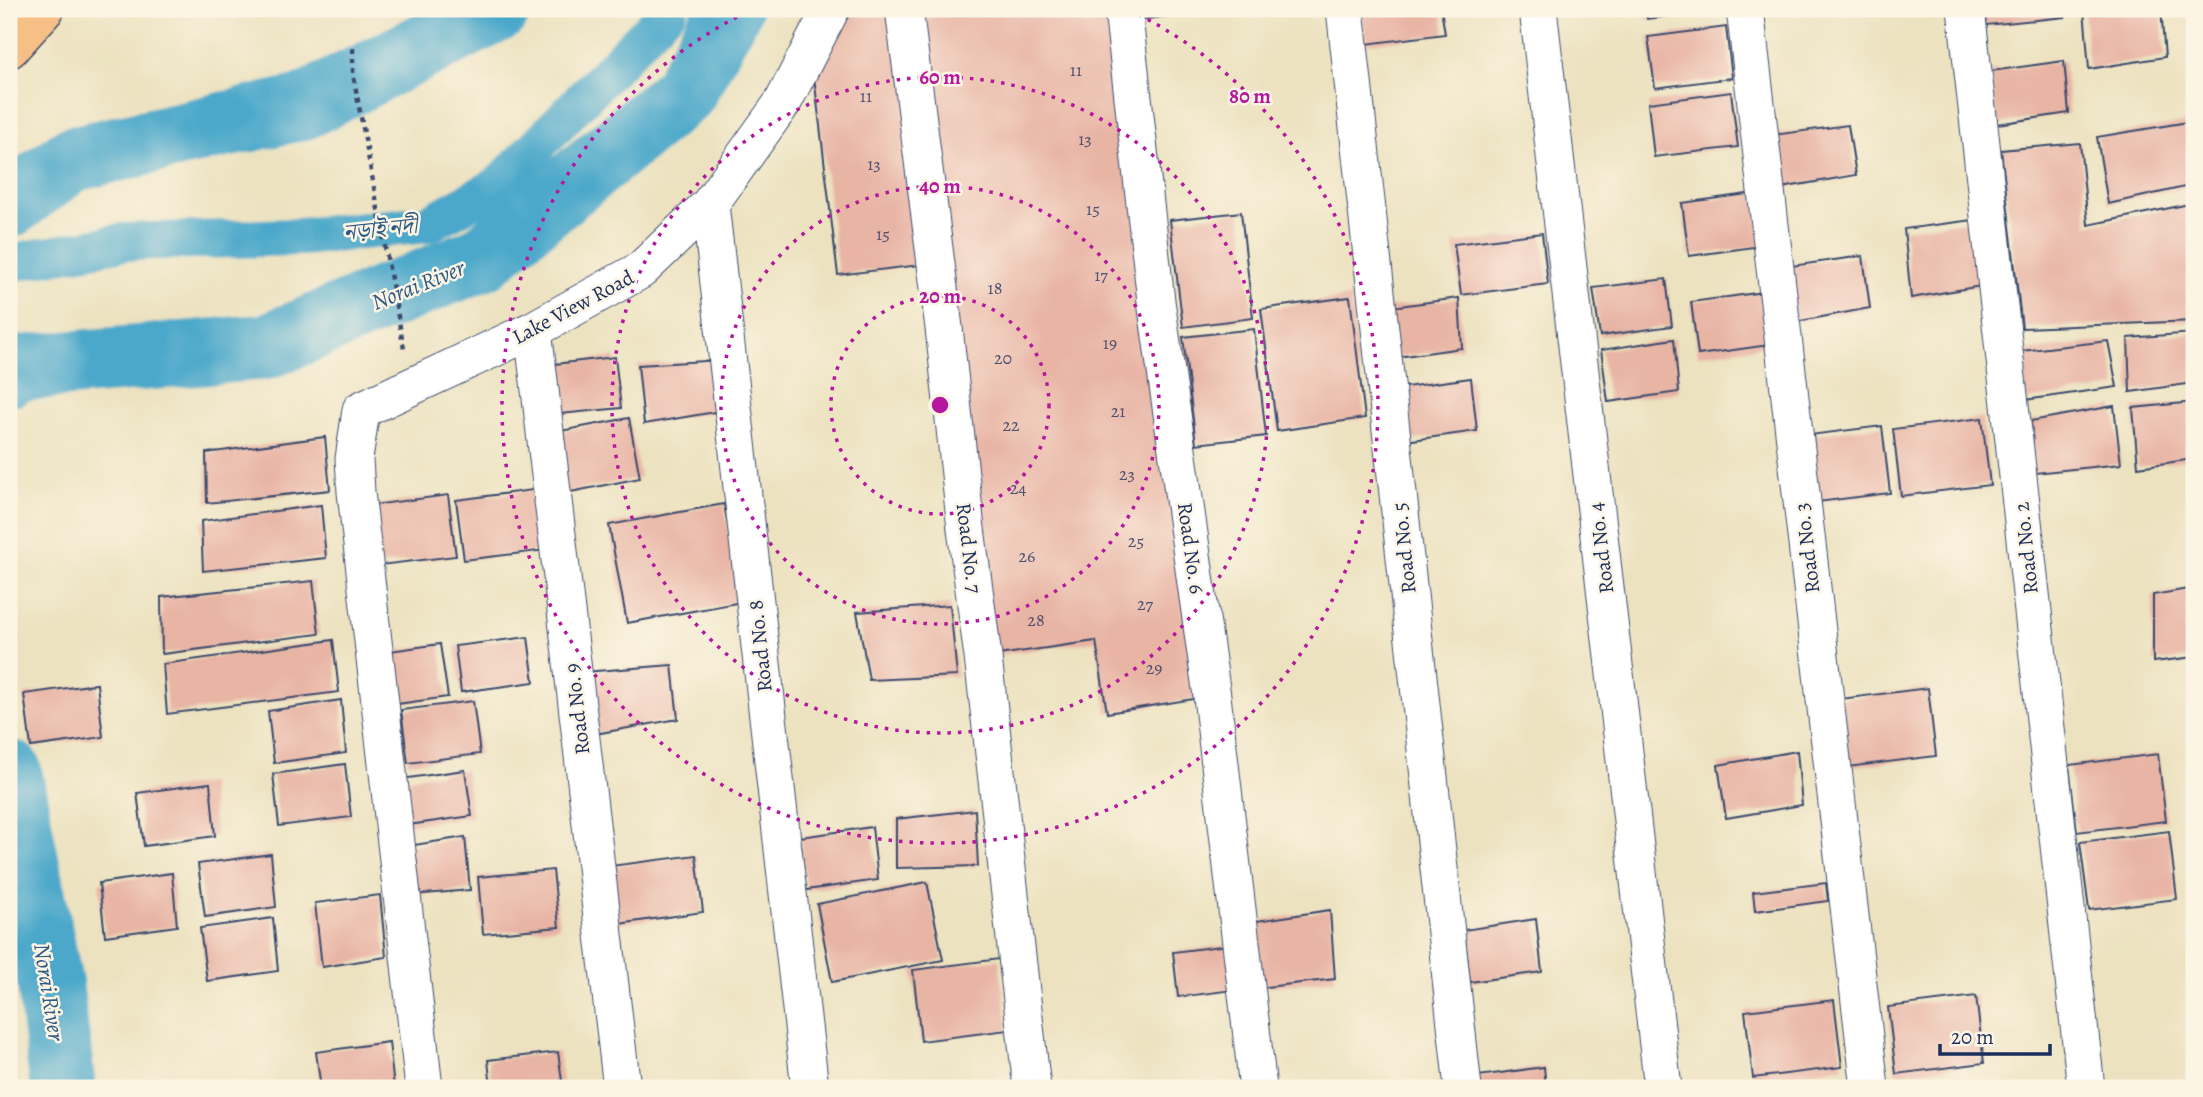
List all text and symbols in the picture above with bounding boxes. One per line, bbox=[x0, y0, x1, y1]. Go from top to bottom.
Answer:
house number: 11 bbox=[1070, 58, 1082, 82]
text: 60 m bbox=[919, 63, 961, 91]
text: 80 m bbox=[1229, 82, 1271, 110]
house number: 11 bbox=[860, 84, 872, 108]
house number: 13 bbox=[1078, 127, 1092, 151]
house number: 13 bbox=[867, 152, 881, 176]
text: 40 m bbox=[919, 172, 961, 200]
house number: 15 bbox=[1086, 197, 1100, 221]
water label: নড়াই নদী bbox=[342, 209, 421, 248]
house number: 15 bbox=[876, 222, 890, 246]
water label: Norai River bbox=[367, 252, 470, 318]
street label: Lake View Road bbox=[507, 263, 639, 351]
house number: 17 bbox=[1094, 263, 1108, 287]
house number: 18 bbox=[988, 276, 1002, 300]
text: 20 m bbox=[919, 282, 961, 310]
house number: 19 bbox=[1103, 331, 1117, 355]
house number: 20 bbox=[994, 346, 1012, 370]
centre of rings bbox=[928, 393, 952, 417]
house number: 21 bbox=[1111, 399, 1125, 423]
house number: 22 bbox=[1002, 413, 1020, 437]
house number: 23 bbox=[1119, 462, 1135, 486]
house number: 24 bbox=[1010, 476, 1026, 500]
street label: Road No. 6 bbox=[1171, 500, 1211, 596]
street label: Road No. 7 bbox=[950, 501, 988, 595]
street label: Road No. 5 bbox=[1385, 501, 1423, 595]
street label: Road No. 4 bbox=[1582, 501, 1620, 595]
street label: Road No. 3 bbox=[1788, 501, 1826, 595]
street label: Road No. 2 bbox=[2007, 501, 2045, 595]
house number: 25 bbox=[1128, 529, 1144, 553]
house number: 26 bbox=[1019, 544, 1035, 568]
house number: 27 bbox=[1137, 592, 1153, 616]
street label: Road No. 8 bbox=[741, 599, 779, 693]
house number: 28 bbox=[1027, 608, 1045, 632]
house number: 29 bbox=[1146, 656, 1162, 680]
street label: Road No. 9 bbox=[558, 662, 596, 756]
water label: Norai River bbox=[26, 941, 72, 1044]
scale bar bbox=[1940, 1013, 2051, 1057]
text: 20 m bbox=[1951, 1023, 1994, 1051]

